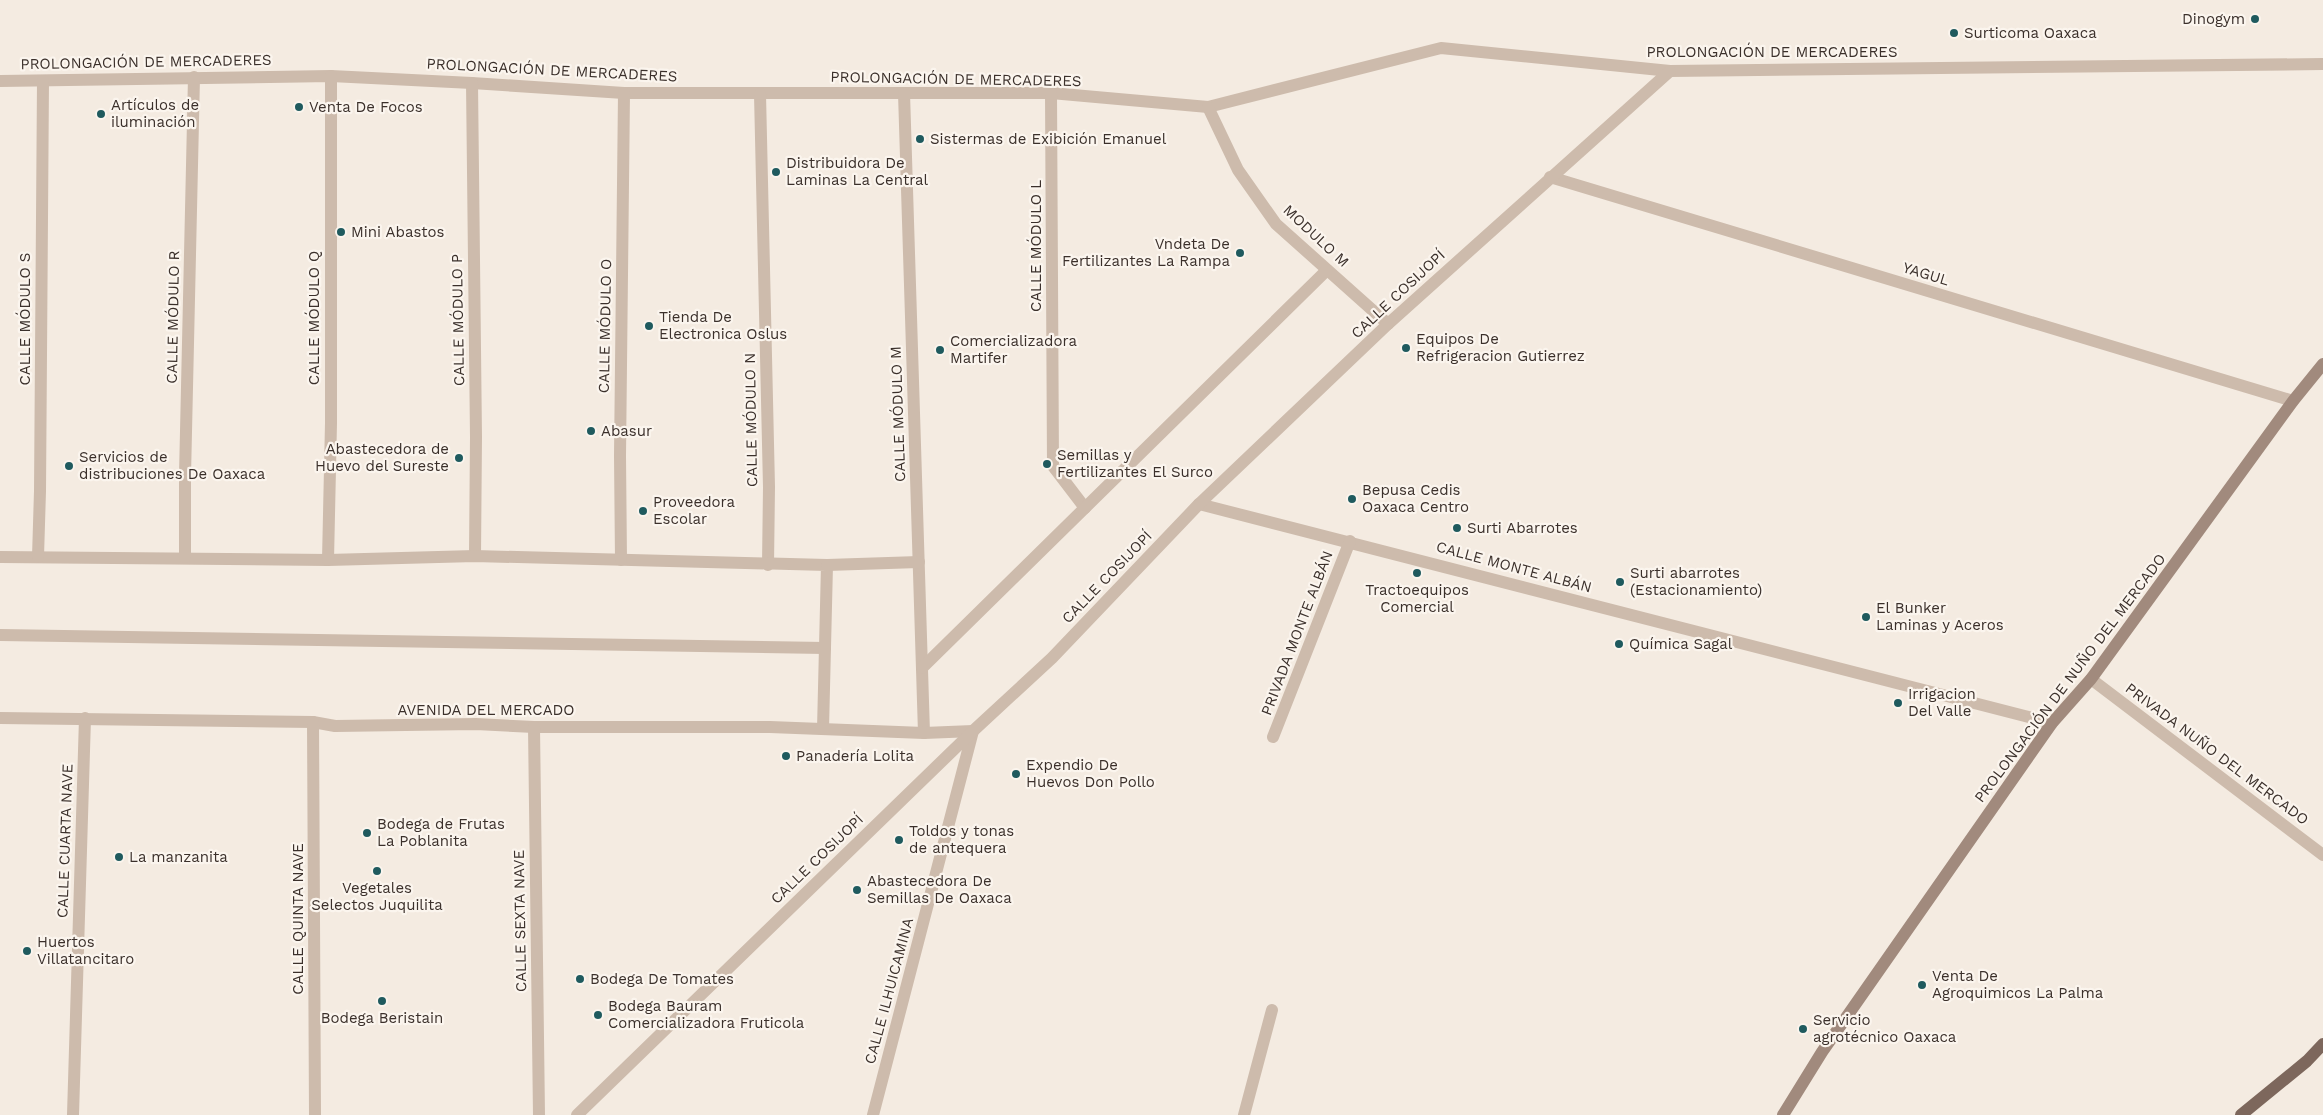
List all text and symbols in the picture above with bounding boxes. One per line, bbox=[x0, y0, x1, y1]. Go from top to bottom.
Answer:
place label: Dinogym bbox=[2182, 10, 2245, 28]
marker: Dinogym bbox=[2249, 13, 2261, 25]
place label: Surticoma Oaxaca bbox=[1964, 24, 2097, 42]
marker: Surticoma Oaxaca bbox=[1948, 27, 1960, 39]
street label: PROLONGACIÓN DE MERCADERES bbox=[1646, 42, 1898, 61]
street label: PROLONGACIÓN DE MERCADERES bbox=[20, 50, 272, 73]
street label: PROLONGACIÓN DE MERCADERES bbox=[426, 53, 678, 86]
street label: PROLONGACIÓN DE MERCADERES bbox=[830, 67, 1082, 90]
place label: Artículos de iluminación bbox=[111, 96, 199, 131]
place label: Venta De Focos bbox=[309, 98, 423, 116]
marker: Venta De Focos bbox=[293, 101, 305, 113]
marker: Artículos de iluminación bbox=[95, 108, 107, 120]
place label: Sistermas de Exibición Emanuel bbox=[930, 130, 1167, 148]
marker: Sistermas de Exibición Emanuel bbox=[914, 133, 926, 145]
place label: Distribuidora De Laminas La Central bbox=[786, 154, 929, 189]
marker: Distribuidora De Laminas La Central bbox=[770, 166, 782, 178]
street label: CALLE MÓDULO L bbox=[1026, 180, 1045, 312]
street label: MODULO M bbox=[1279, 201, 1353, 271]
place label: Mini Abastos bbox=[351, 223, 445, 241]
marker: Mini Abastos bbox=[335, 226, 347, 238]
place label: Vndeta De Fertilizantes La Rampa bbox=[1062, 235, 1231, 270]
street label: CALLE COSIJOPÍ bbox=[1347, 246, 1449, 342]
marker: Vndeta De Fertilizantes La Rampa bbox=[1234, 247, 1246, 259]
street label: CALLE MÓDULO R bbox=[162, 250, 183, 384]
street label: CALLE MÓDULO Q bbox=[304, 251, 323, 385]
street label: CALLE MÓDULO S bbox=[15, 253, 34, 385]
street label: CALLE MÓDULO P bbox=[447, 254, 468, 386]
street label: YAGUL bbox=[1901, 258, 1951, 290]
street label: CALLE MÓDULO O bbox=[594, 259, 615, 393]
place label: Tienda De Electronica Oslus bbox=[659, 308, 787, 343]
marker: Tienda De Electronica Oslus bbox=[643, 320, 655, 332]
place label: Equipos De Refrigeracion Gutierrez bbox=[1416, 330, 1585, 365]
place label: Comercializadora Martifer bbox=[950, 332, 1077, 367]
marker: Equipos De Refrigeracion Gutierrez bbox=[1400, 342, 1412, 354]
marker: Comercializadora Martifer bbox=[934, 344, 946, 356]
street label: CALLE MÓDULO M bbox=[886, 346, 909, 482]
street label: CALLE MÓDULO N bbox=[740, 353, 761, 487]
place label: Abasur bbox=[601, 422, 652, 440]
marker: Abasur bbox=[585, 425, 597, 437]
place label: Abastecedora de Huevo del Sureste bbox=[315, 440, 449, 475]
place label: Semillas y Fertilizantes El Surco bbox=[1057, 446, 1213, 481]
place label: Servicios de distribuciones De Oaxaca bbox=[79, 448, 266, 483]
marker: Abastecedora de Huevo del Sureste bbox=[453, 452, 465, 464]
marker: Semillas y Fertilizantes El Surco bbox=[1041, 458, 1053, 470]
marker: Servicios de distribuciones De Oaxaca bbox=[63, 460, 75, 472]
place label: Bepusa Cedis Oaxaca Centro bbox=[1362, 481, 1469, 516]
place label: Proveedora Escolar bbox=[653, 493, 735, 528]
marker: Bepusa Cedis Oaxaca Centro bbox=[1346, 493, 1358, 505]
marker: Proveedora Escolar bbox=[637, 505, 649, 517]
place label: Surti Abarrotes bbox=[1467, 519, 1578, 537]
marker: Surti Abarrotes bbox=[1451, 522, 1463, 534]
street label: CALLE COSIJOPÍ bbox=[1058, 527, 1156, 627]
street label: CALLE MONTE ALBÁN bbox=[1434, 538, 1594, 596]
street label: PRIVADA MONTE ALBÁN bbox=[1257, 548, 1337, 718]
street label: PROLONGACIÓN DE NUÑO DEL MERCADO bbox=[1970, 550, 2169, 806]
place label: Surti abarrotes (Estacionamiento) bbox=[1630, 564, 1762, 599]
marker: Tractoequipos Comercial bbox=[1411, 567, 1423, 579]
marker: Surti abarrotes (Estacionamiento) bbox=[1614, 576, 1626, 588]
place label: Tractoequipos Comercial bbox=[1365, 581, 1469, 616]
place label: El Bunker Laminas y Aceros bbox=[1876, 599, 2004, 634]
marker: El Bunker Laminas y Aceros bbox=[1860, 611, 1872, 623]
place label: Química Sagal bbox=[1629, 635, 1733, 653]
marker: Química Sagal bbox=[1613, 638, 1625, 650]
street label: PRIVADA NUÑO DEL MERCADO bbox=[2122, 679, 2312, 829]
place label: Irrigacion Del Valle bbox=[1908, 685, 1976, 720]
marker: Irrigacion Del Valle bbox=[1892, 697, 1904, 709]
street label: AVENIDA DEL MERCADO bbox=[397, 701, 575, 719]
place label: Panadería Lolita bbox=[796, 747, 914, 765]
marker: Panadería Lolita bbox=[780, 750, 792, 762]
place label: Expendio De Huevos Don Pollo bbox=[1026, 756, 1155, 791]
street label: CALLE CUARTA NAVE bbox=[53, 764, 77, 918]
marker: Expendio De Huevos Don Pollo bbox=[1010, 768, 1022, 780]
street label: CALLE COSIJOPÍ bbox=[767, 810, 867, 908]
place label: Bodega de Frutas La Poblanita bbox=[377, 815, 505, 850]
place label: Toldos y tonas de antequera bbox=[909, 822, 1014, 857]
marker: Bodega de Frutas La Poblanita bbox=[361, 827, 373, 839]
marker: Toldos y tonas de antequera bbox=[893, 834, 905, 846]
street label: CALLE QUINTA NAVE bbox=[289, 843, 307, 995]
place label: La manzanita bbox=[129, 848, 228, 866]
street label: CALLE SEXTA NAVE bbox=[510, 850, 530, 992]
marker: La manzanita bbox=[113, 851, 125, 863]
marker: Vegetales Selectos Juquilita bbox=[371, 865, 383, 877]
place label: Abastecedora De Semillas De Oaxaca bbox=[867, 872, 1012, 907]
place label: Vegetales Selectos Juquilita bbox=[311, 879, 443, 914]
marker: Abastecedora De Semillas De Oaxaca bbox=[851, 884, 863, 896]
street label: CALLE ILHUICAMINA bbox=[861, 916, 917, 1066]
place label: Huertos Villatancitaro bbox=[37, 933, 134, 968]
marker: Huertos Villatancitaro bbox=[21, 945, 33, 957]
place label: Venta De Agroquimicos La Palma bbox=[1932, 967, 2104, 1002]
place label: Bodega De Tomates bbox=[590, 970, 734, 988]
marker: Bodega De Tomates bbox=[574, 973, 586, 985]
marker: Venta De Agroquimicos La Palma bbox=[1916, 979, 1928, 991]
marker: Bodega Beristain bbox=[376, 995, 388, 1007]
place label: Bodega Bauram Comercializadora Fruticola bbox=[608, 997, 805, 1032]
place label: Bodega Beristain bbox=[321, 1009, 443, 1027]
marker: Bodega Bauram Comercializadora Fruticola bbox=[592, 1009, 604, 1021]
place label: Servicio agrotécnico Oaxaca bbox=[1813, 1011, 1957, 1046]
marker: Servicio agrotécnico Oaxaca bbox=[1797, 1023, 1809, 1035]

